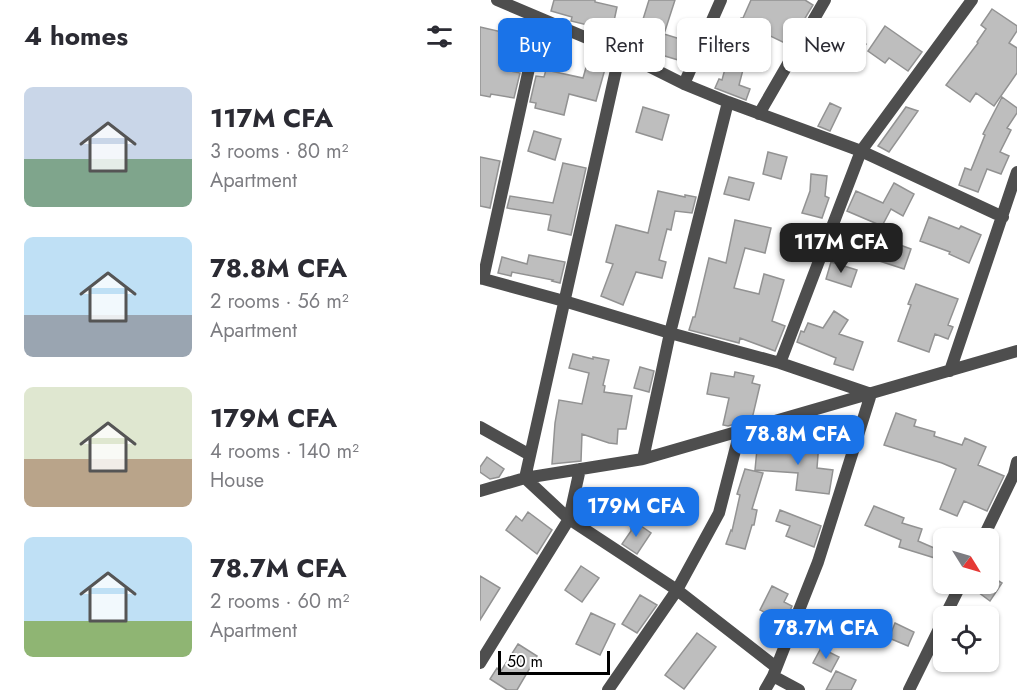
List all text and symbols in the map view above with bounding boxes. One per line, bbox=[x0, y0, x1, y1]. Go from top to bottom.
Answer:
text: 4 homes bbox=[24, 17, 128, 55]
chip: Buy bbox=[498, 18, 572, 72]
chip: Rent bbox=[584, 18, 665, 72]
chip: Filters bbox=[677, 18, 771, 72]
chip: New bbox=[783, 18, 866, 72]
icon: filters bbox=[423, 20, 456, 53]
text: 117M CFA bbox=[210, 99, 333, 137]
icon: home bbox=[72, 111, 144, 183]
text: 3 rooms · 80 m² bbox=[210, 137, 348, 166]
text: Apartment bbox=[210, 166, 297, 195]
pin: 117M CFA bbox=[779, 223, 903, 274]
text: 117M CFA bbox=[794, 228, 888, 257]
text: 78.8M CFA bbox=[210, 249, 347, 287]
icon: home bbox=[72, 261, 144, 333]
text: 2 rooms · 56 m² bbox=[210, 287, 349, 316]
text: Apartment bbox=[210, 316, 297, 345]
text: 179M CFA bbox=[210, 399, 337, 437]
icon: home bbox=[72, 411, 144, 483]
pin: 78.8M CFA bbox=[729, 415, 867, 466]
text: 78.8M CFA bbox=[745, 420, 851, 449]
text: 4 rooms · 140 m² bbox=[210, 437, 359, 466]
text: House bbox=[210, 466, 264, 495]
pin: 179M CFA bbox=[574, 487, 698, 538]
text: 179M CFA bbox=[587, 492, 685, 521]
north arrow bbox=[933, 528, 999, 594]
map controls bbox=[933, 528, 999, 672]
text: 78.7M CFA bbox=[210, 549, 347, 587]
icon: home bbox=[72, 561, 144, 633]
text: 2 rooms · 60 m² bbox=[210, 587, 349, 616]
button: locate bbox=[933, 606, 999, 672]
pin: 78.7M CFA bbox=[757, 609, 895, 660]
text: 78.7M CFA bbox=[774, 614, 879, 643]
text: Apartment bbox=[210, 616, 297, 645]
scale bar bbox=[498, 648, 610, 676]
text: 50 m bbox=[507, 650, 543, 673]

